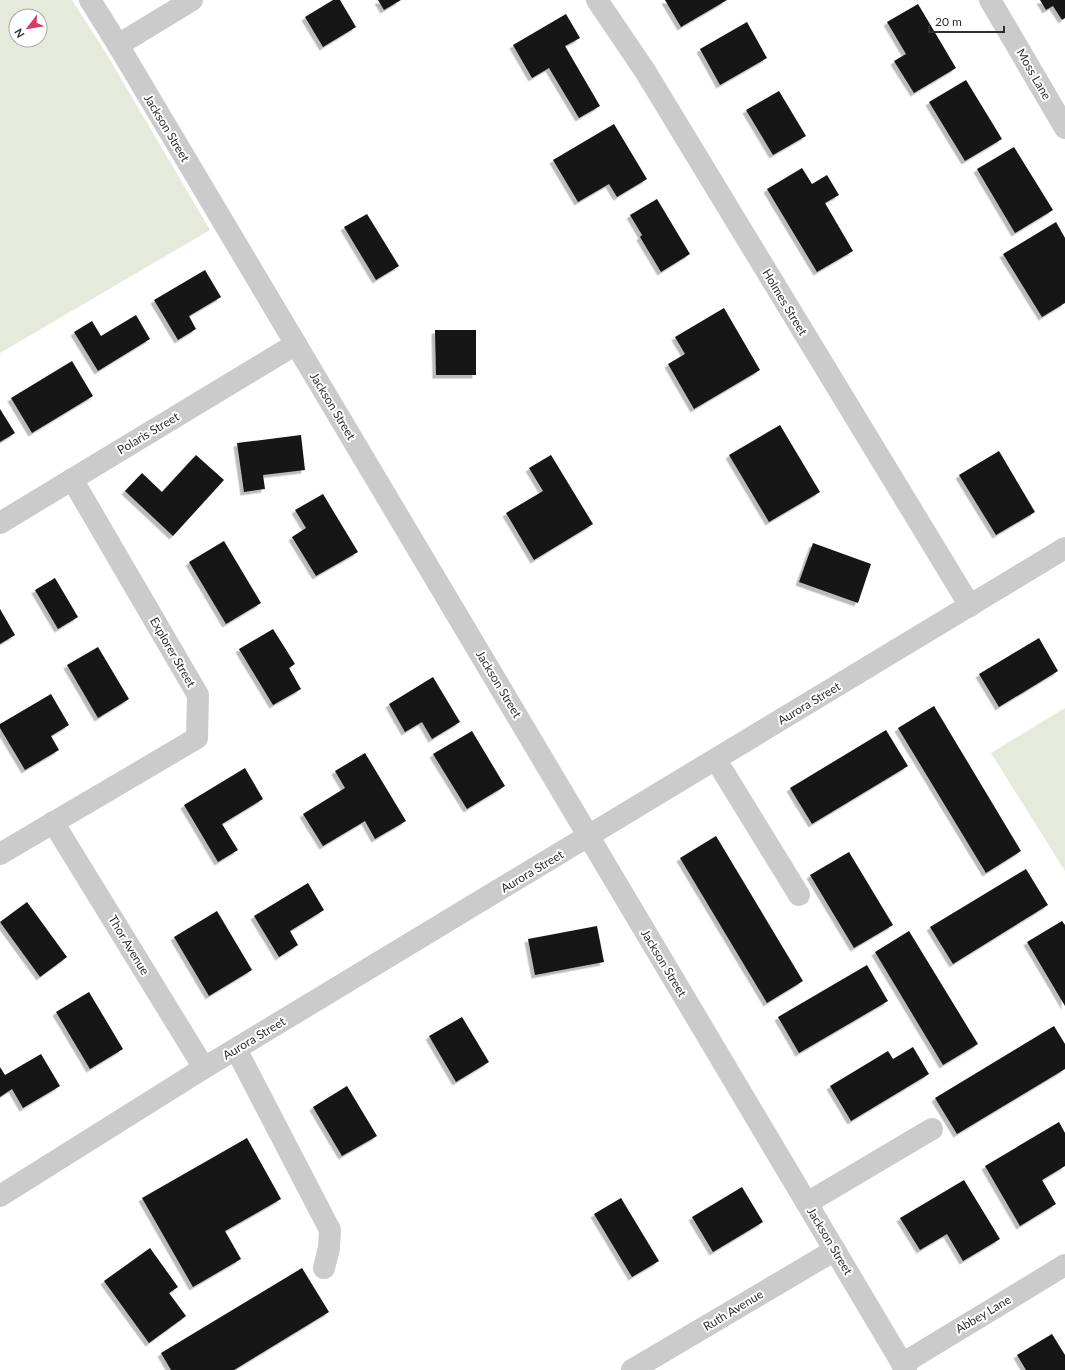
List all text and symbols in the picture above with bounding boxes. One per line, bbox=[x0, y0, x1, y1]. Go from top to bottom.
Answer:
north arrow bbox=[8, 8, 48, 48]
scale bar bbox=[929, 8, 1004, 34]
text: 20 m bbox=[935, 14, 962, 29]
text: N bbox=[11, 26, 27, 40]
street label: Moss Lane bbox=[1013, 46, 1055, 102]
street label: Jackson Street bbox=[141, 92, 193, 165]
street label: Holmes Street bbox=[759, 266, 811, 338]
street label: Jackson Street bbox=[307, 370, 359, 443]
street label: Polaris Street bbox=[114, 408, 182, 457]
street label: Explorer Street bbox=[147, 614, 199, 690]
street label: Jackson Street bbox=[473, 648, 525, 721]
street label: Aurora Street bbox=[775, 678, 844, 728]
street label: Aurora Street bbox=[498, 846, 567, 896]
street label: Thor Avenue bbox=[105, 912, 153, 978]
street label: Jackson Street bbox=[638, 927, 690, 1000]
street label: Aurora Street bbox=[220, 1013, 289, 1063]
street label: Jackson Street bbox=[804, 1205, 856, 1278]
street label: Ruth Avenue bbox=[700, 1286, 766, 1334]
street label: Abbey Lane bbox=[953, 1292, 1013, 1336]

